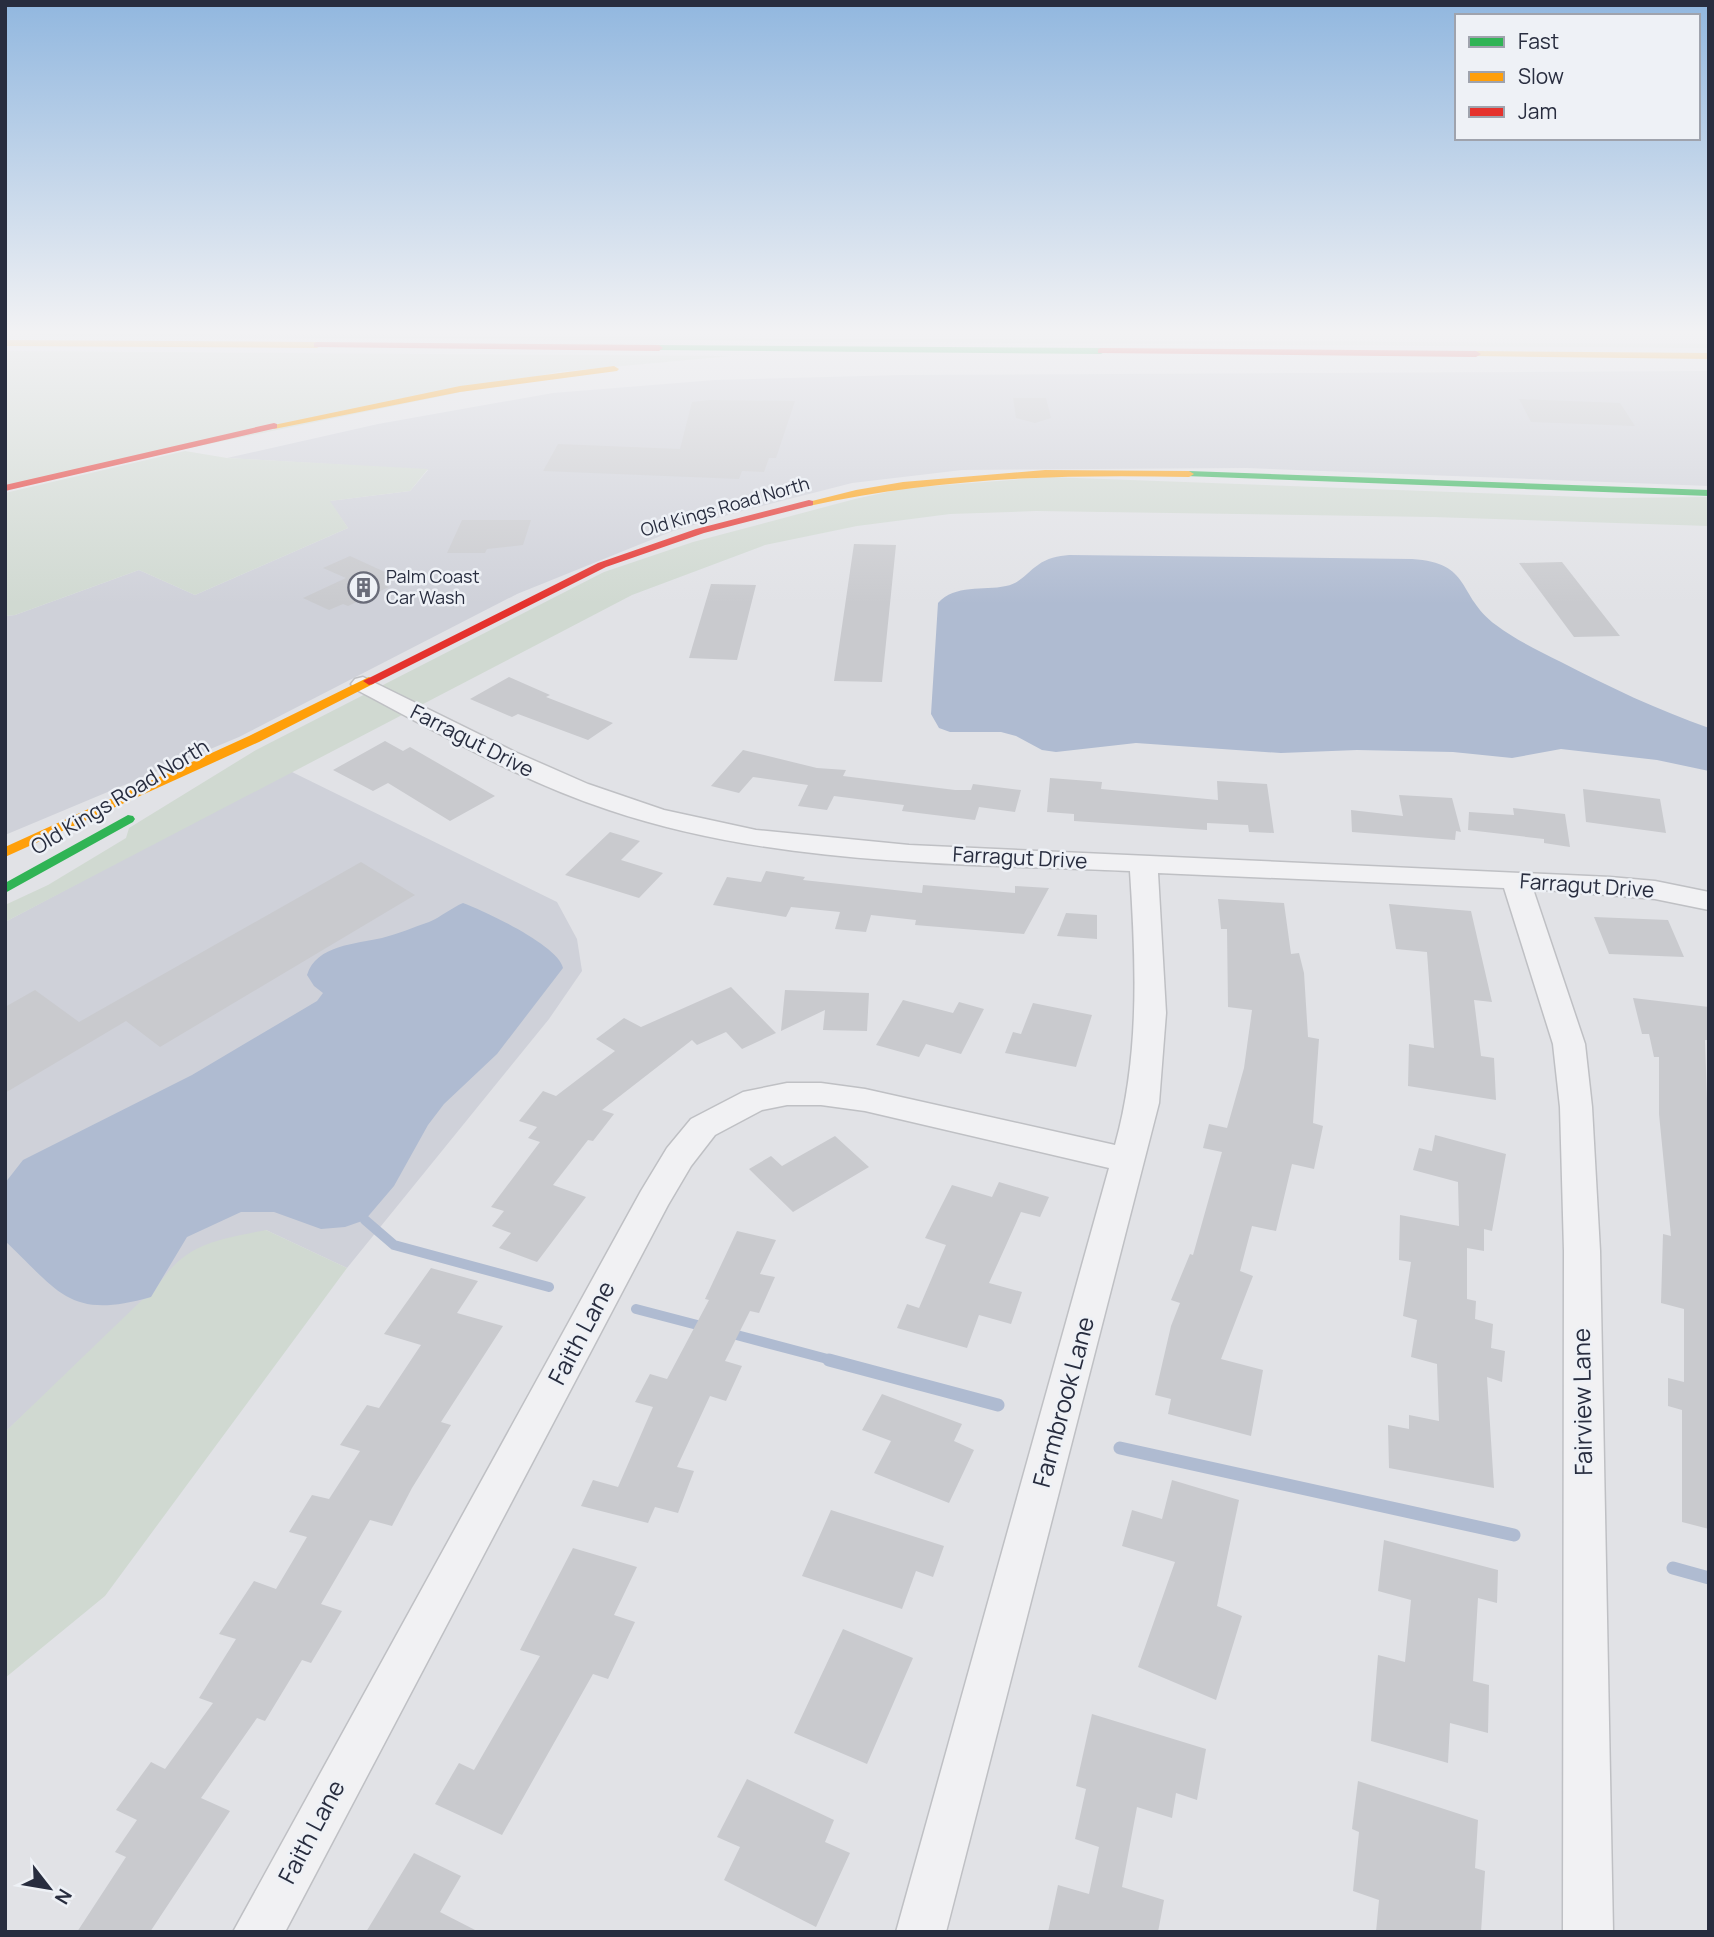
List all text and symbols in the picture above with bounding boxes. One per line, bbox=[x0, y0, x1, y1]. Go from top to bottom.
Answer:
legend bbox=[1455, 14, 1700, 140]
text: Fast bbox=[1518, 27, 1559, 55]
text: Slow bbox=[1518, 62, 1564, 90]
text: Jam bbox=[1518, 97, 1557, 125]
street label: Old Kings Road North bbox=[638, 470, 812, 542]
place label: Palm Coast Car Wash bbox=[386, 564, 480, 609]
building icon: Palm Coast Car Wash bbox=[346, 570, 380, 604]
street label: Farragut Drive bbox=[406, 697, 539, 783]
street label: Old Kings Road North bbox=[25, 732, 214, 861]
street label: Farragut Drive bbox=[952, 839, 1088, 875]
street label: Farragut Drive bbox=[1519, 866, 1655, 904]
street label: Faith Lane bbox=[540, 1275, 622, 1390]
street label: Farmbrook Lane bbox=[1024, 1313, 1101, 1491]
street label: Fairview Lane bbox=[1564, 1328, 1599, 1476]
street label: Faith Lane bbox=[270, 1774, 352, 1889]
north arrow bbox=[14, 1853, 84, 1923]
text: N bbox=[49, 1884, 78, 1909]

